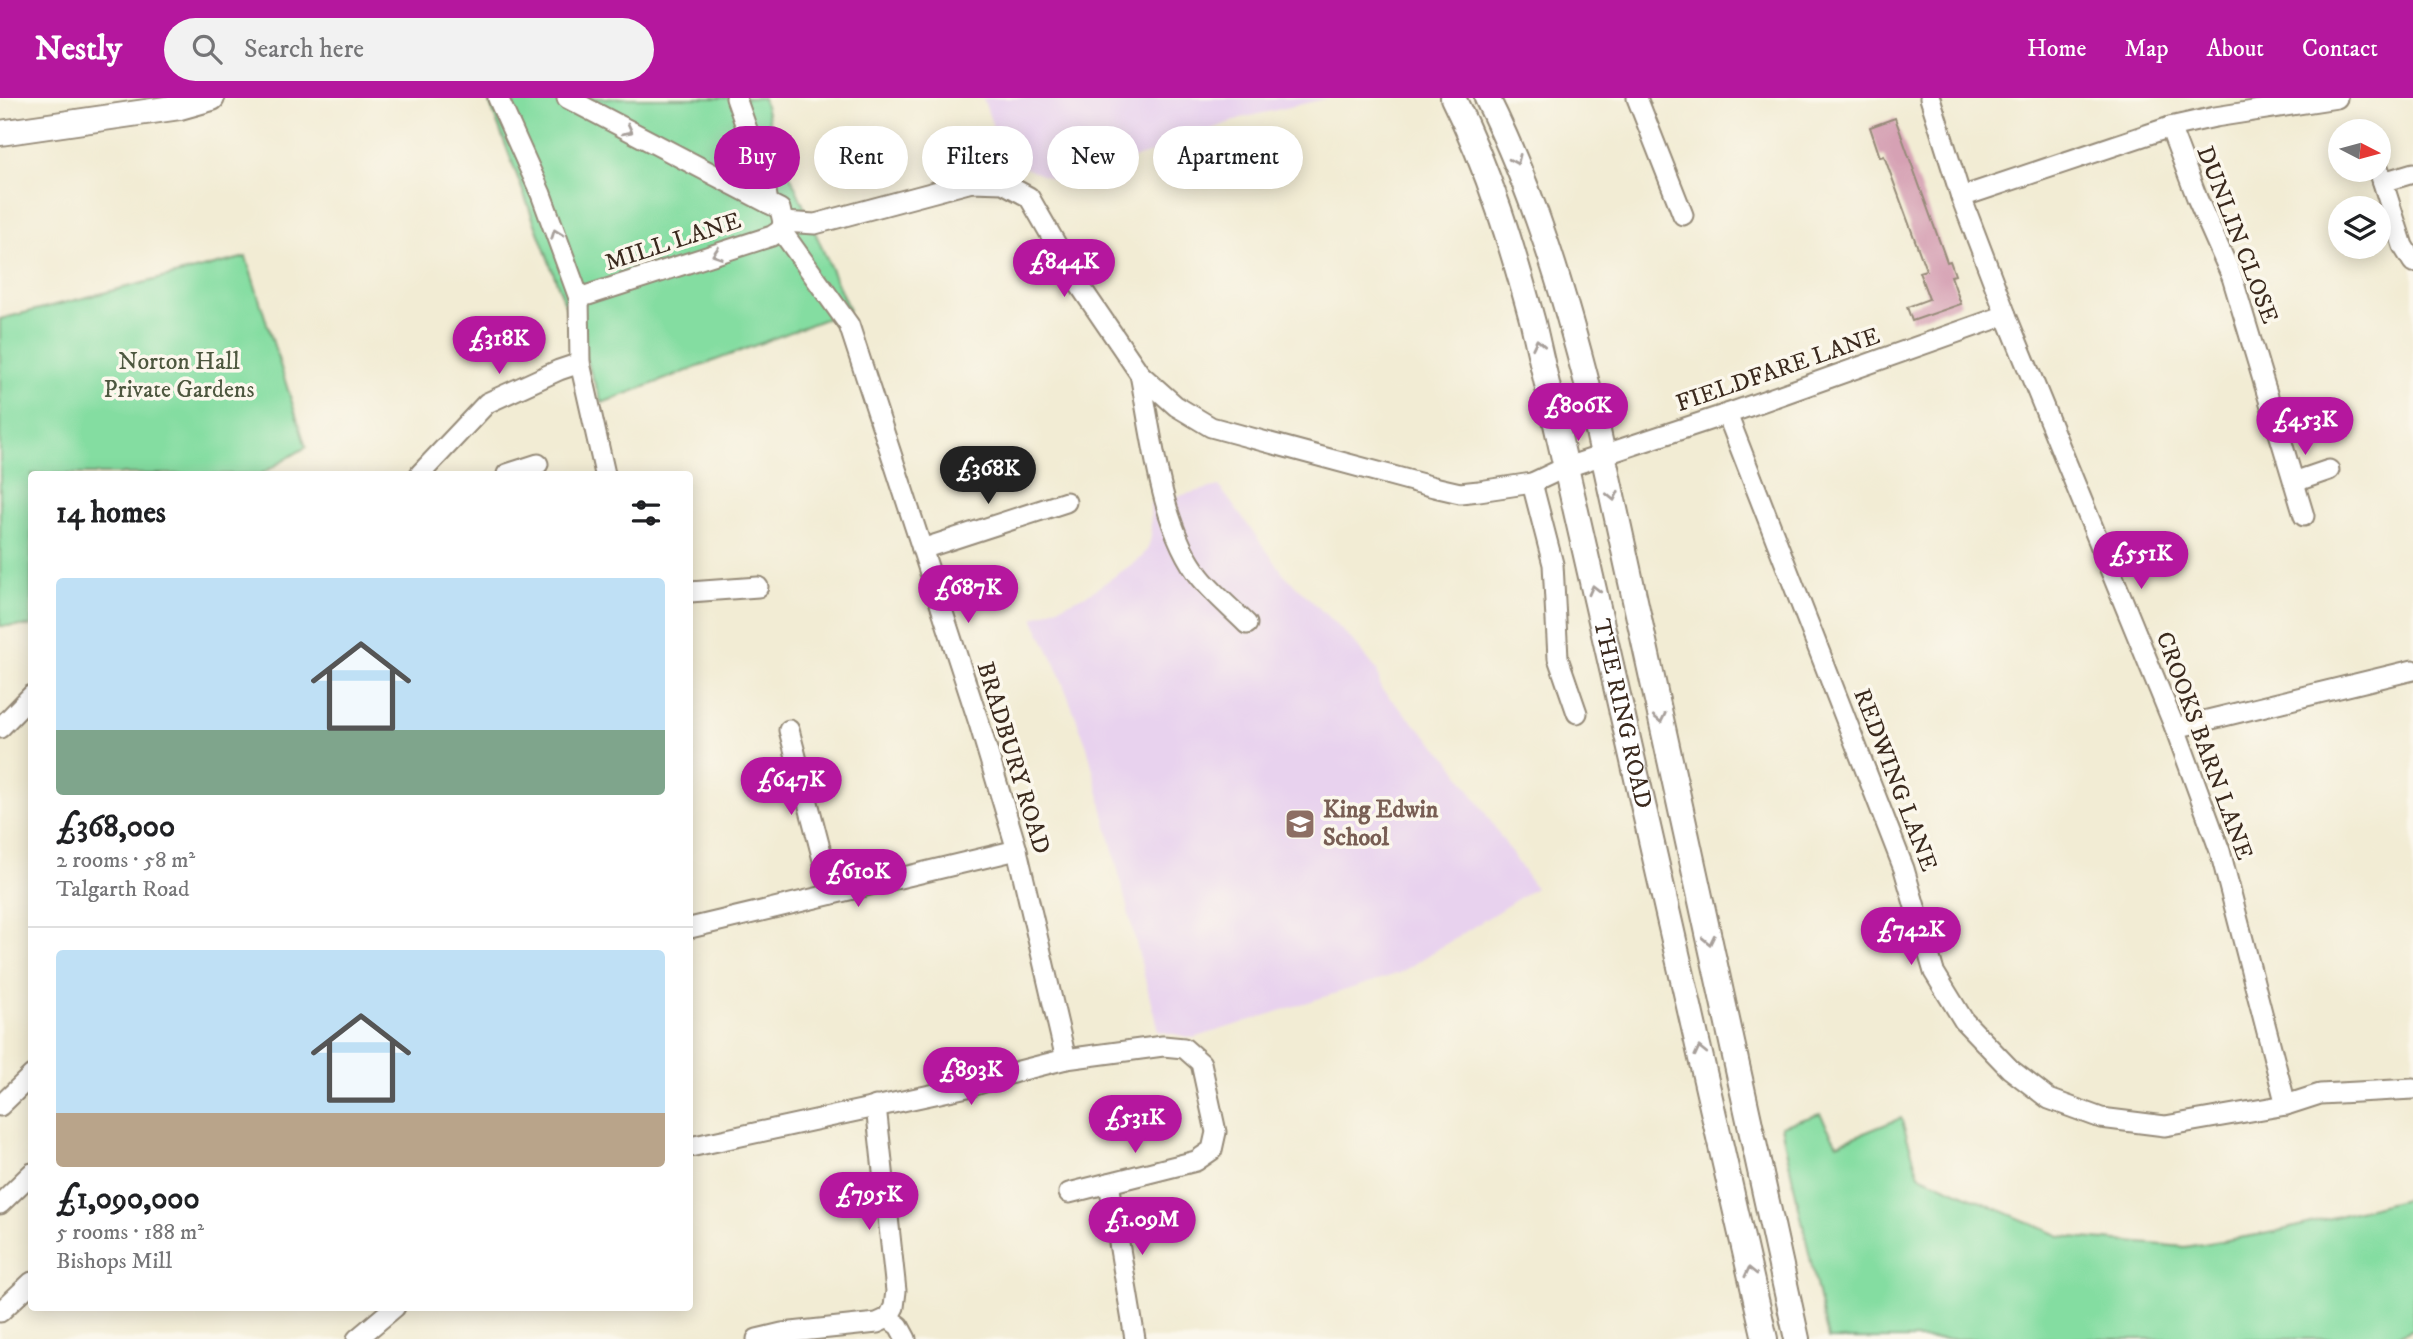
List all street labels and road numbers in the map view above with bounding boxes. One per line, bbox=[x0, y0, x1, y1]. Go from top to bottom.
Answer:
street label: DUNLIN CLOSE bbox=[2189, 142, 2285, 328]
street label: MILL LANE bbox=[601, 206, 745, 278]
street label: FIELDFARE LANE bbox=[1672, 321, 1884, 419]
street label: THE RING ROAD bbox=[1586, 616, 1658, 811]
street label: CROOKS BARN LANE bbox=[2149, 628, 2259, 864]
street label: BRADBURY ROAD bbox=[970, 658, 1056, 858]
street label: REDWING LANE bbox=[1846, 684, 1944, 876]

